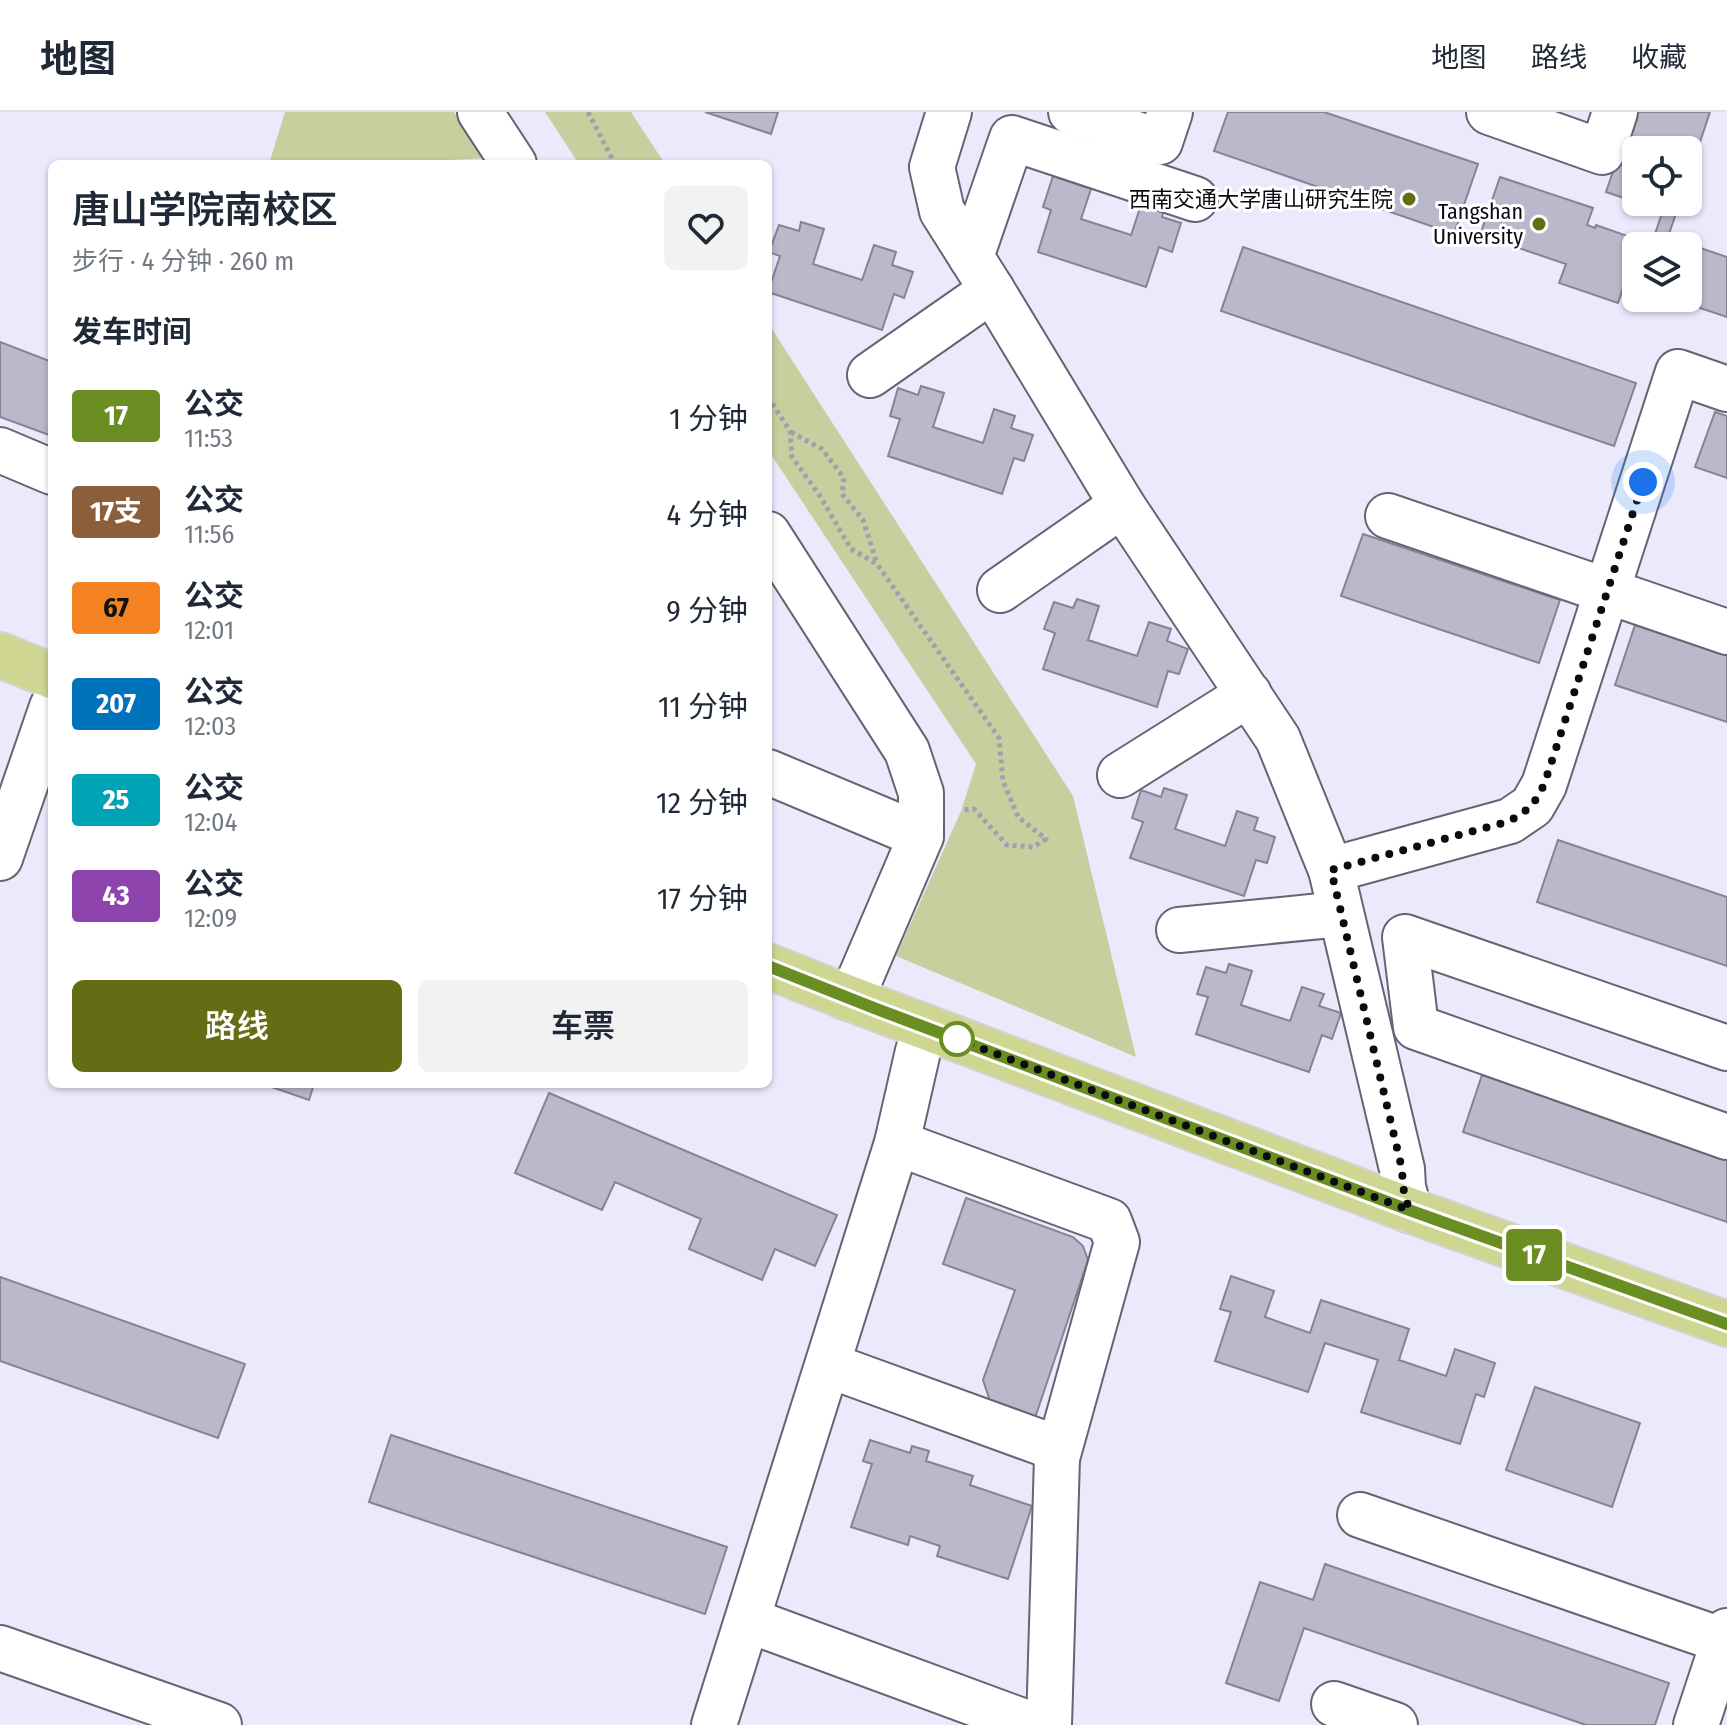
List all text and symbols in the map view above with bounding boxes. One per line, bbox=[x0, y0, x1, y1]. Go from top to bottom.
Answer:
text: 地图 bbox=[40, 36, 116, 82]
text: 地图 bbox=[1431, 41, 1487, 74]
text: 路线 bbox=[1531, 41, 1587, 74]
text: 收藏 bbox=[1631, 41, 1687, 74]
map controls bbox=[1622, 136, 1702, 312]
button: locate bbox=[1622, 136, 1702, 216]
button: heart bbox=[664, 186, 748, 270]
place label: 西南交通大学唐山研究生院 bbox=[1129, 186, 1393, 213]
text: 唐山学院南校区 bbox=[72, 187, 338, 233]
marker: 西南交通大学唐山研究生院 bbox=[1400, 190, 1418, 208]
place label: Tangshan University bbox=[1433, 198, 1523, 250]
marker: Tangshan University bbox=[1530, 215, 1548, 233]
button: layers bbox=[1622, 232, 1702, 312]
text: 步行 · 4 分钟 · 260 m bbox=[72, 246, 294, 277]
text: 发车时间 bbox=[72, 314, 192, 350]
text: 公交 bbox=[184, 386, 244, 422]
text: 17 bbox=[104, 399, 128, 432]
text: 1 分钟 bbox=[669, 401, 748, 437]
text: 11:53 bbox=[184, 423, 233, 454]
your location bbox=[1623, 462, 1663, 502]
text: 公交 bbox=[184, 482, 244, 518]
text: 17支 bbox=[90, 495, 142, 528]
text: 4 分钟 bbox=[666, 497, 748, 533]
text: 11:56 bbox=[184, 519, 234, 550]
text: 公交 bbox=[184, 578, 244, 614]
text: 67 bbox=[103, 591, 129, 624]
text: 9 分钟 bbox=[666, 593, 748, 629]
text: 12:01 bbox=[184, 615, 234, 646]
text: 公交 bbox=[184, 674, 244, 710]
text: 207 bbox=[96, 687, 136, 720]
text: 11 分钟 bbox=[658, 689, 748, 725]
text: 12:03 bbox=[184, 711, 236, 742]
text: 公交 bbox=[184, 770, 244, 806]
text: 25 bbox=[103, 783, 129, 816]
text: 12 分钟 bbox=[656, 785, 748, 821]
text: 12:04 bbox=[184, 807, 237, 838]
text: 公交 bbox=[184, 866, 244, 902]
text: 43 bbox=[102, 879, 130, 912]
text: 17 分钟 bbox=[657, 881, 748, 917]
text: 12:09 bbox=[184, 903, 237, 934]
button: 路线 bbox=[72, 980, 402, 1072]
button: 车票 bbox=[418, 980, 748, 1072]
unlabelled marker bbox=[940, 1022, 974, 1056]
line badge: 17 bbox=[1498, 1229, 1570, 1281]
text: 17 bbox=[1522, 1238, 1546, 1271]

